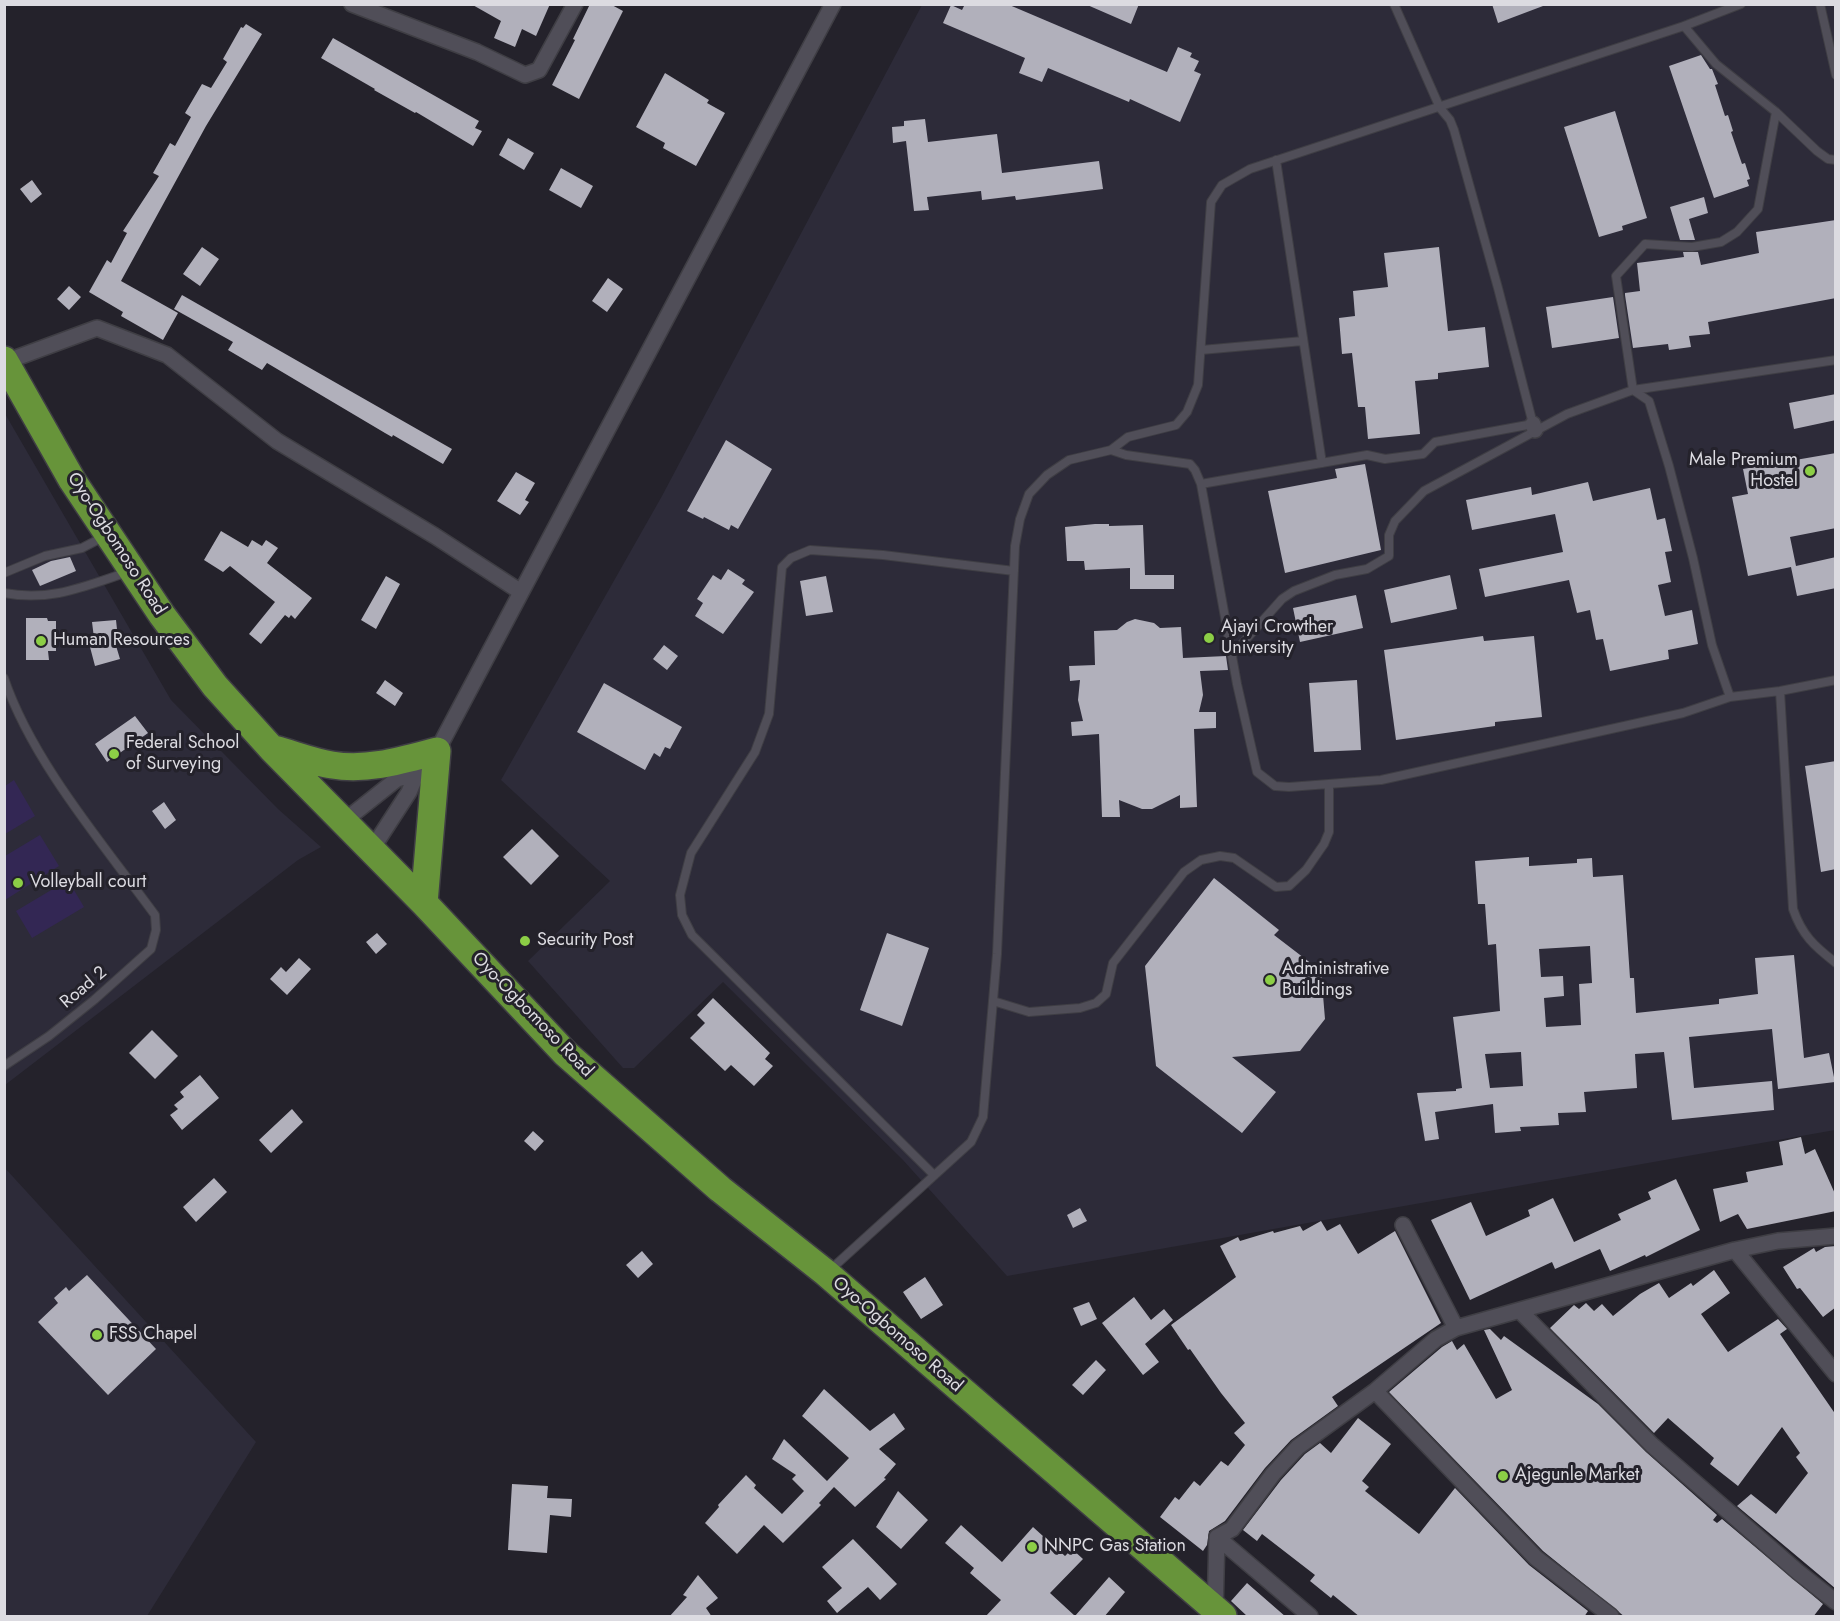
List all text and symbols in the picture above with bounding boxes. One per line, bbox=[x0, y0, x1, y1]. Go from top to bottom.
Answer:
place label: Male Premium Hostel bbox=[1689, 450, 1798, 492]
marker: Male Premium Hostel bbox=[1803, 464, 1817, 478]
street label: Oyo-Ogbomoso Road bbox=[62, 469, 170, 619]
place label: Ajayi Crowther University bbox=[1221, 617, 1333, 660]
place label: Human Resources bbox=[53, 630, 190, 652]
marker: Ajayi Crowther University bbox=[1202, 631, 1216, 645]
marker: Human Resources bbox=[34, 634, 48, 648]
place label: Federal School of Surveying bbox=[126, 733, 239, 776]
marker: Federal School of Surveying bbox=[107, 747, 121, 761]
place label: Volleyball court bbox=[30, 872, 146, 894]
marker: Volleyball court bbox=[11, 876, 25, 890]
place label: Security Post bbox=[537, 930, 633, 952]
marker: Security Post bbox=[518, 934, 532, 948]
street label: Oyo-Ogbomoso Road bbox=[467, 948, 597, 1082]
place label: Administrative Buildings bbox=[1282, 959, 1389, 1002]
street label: Road 2 bbox=[56, 962, 112, 1014]
marker: Administrative Buildings bbox=[1263, 973, 1277, 987]
street label: Oyo-Ogbomoso Road bbox=[827, 1273, 967, 1397]
place label: FSS Chapel bbox=[109, 1324, 197, 1346]
marker: FSS Chapel bbox=[90, 1328, 104, 1342]
place label: Ajegunle Market bbox=[1515, 1465, 1639, 1487]
marker: Ajegunle Market bbox=[1496, 1469, 1510, 1483]
place label: NNPC Gas Station bbox=[1044, 1536, 1186, 1558]
marker: NNPC Gas Station bbox=[1025, 1540, 1039, 1554]

